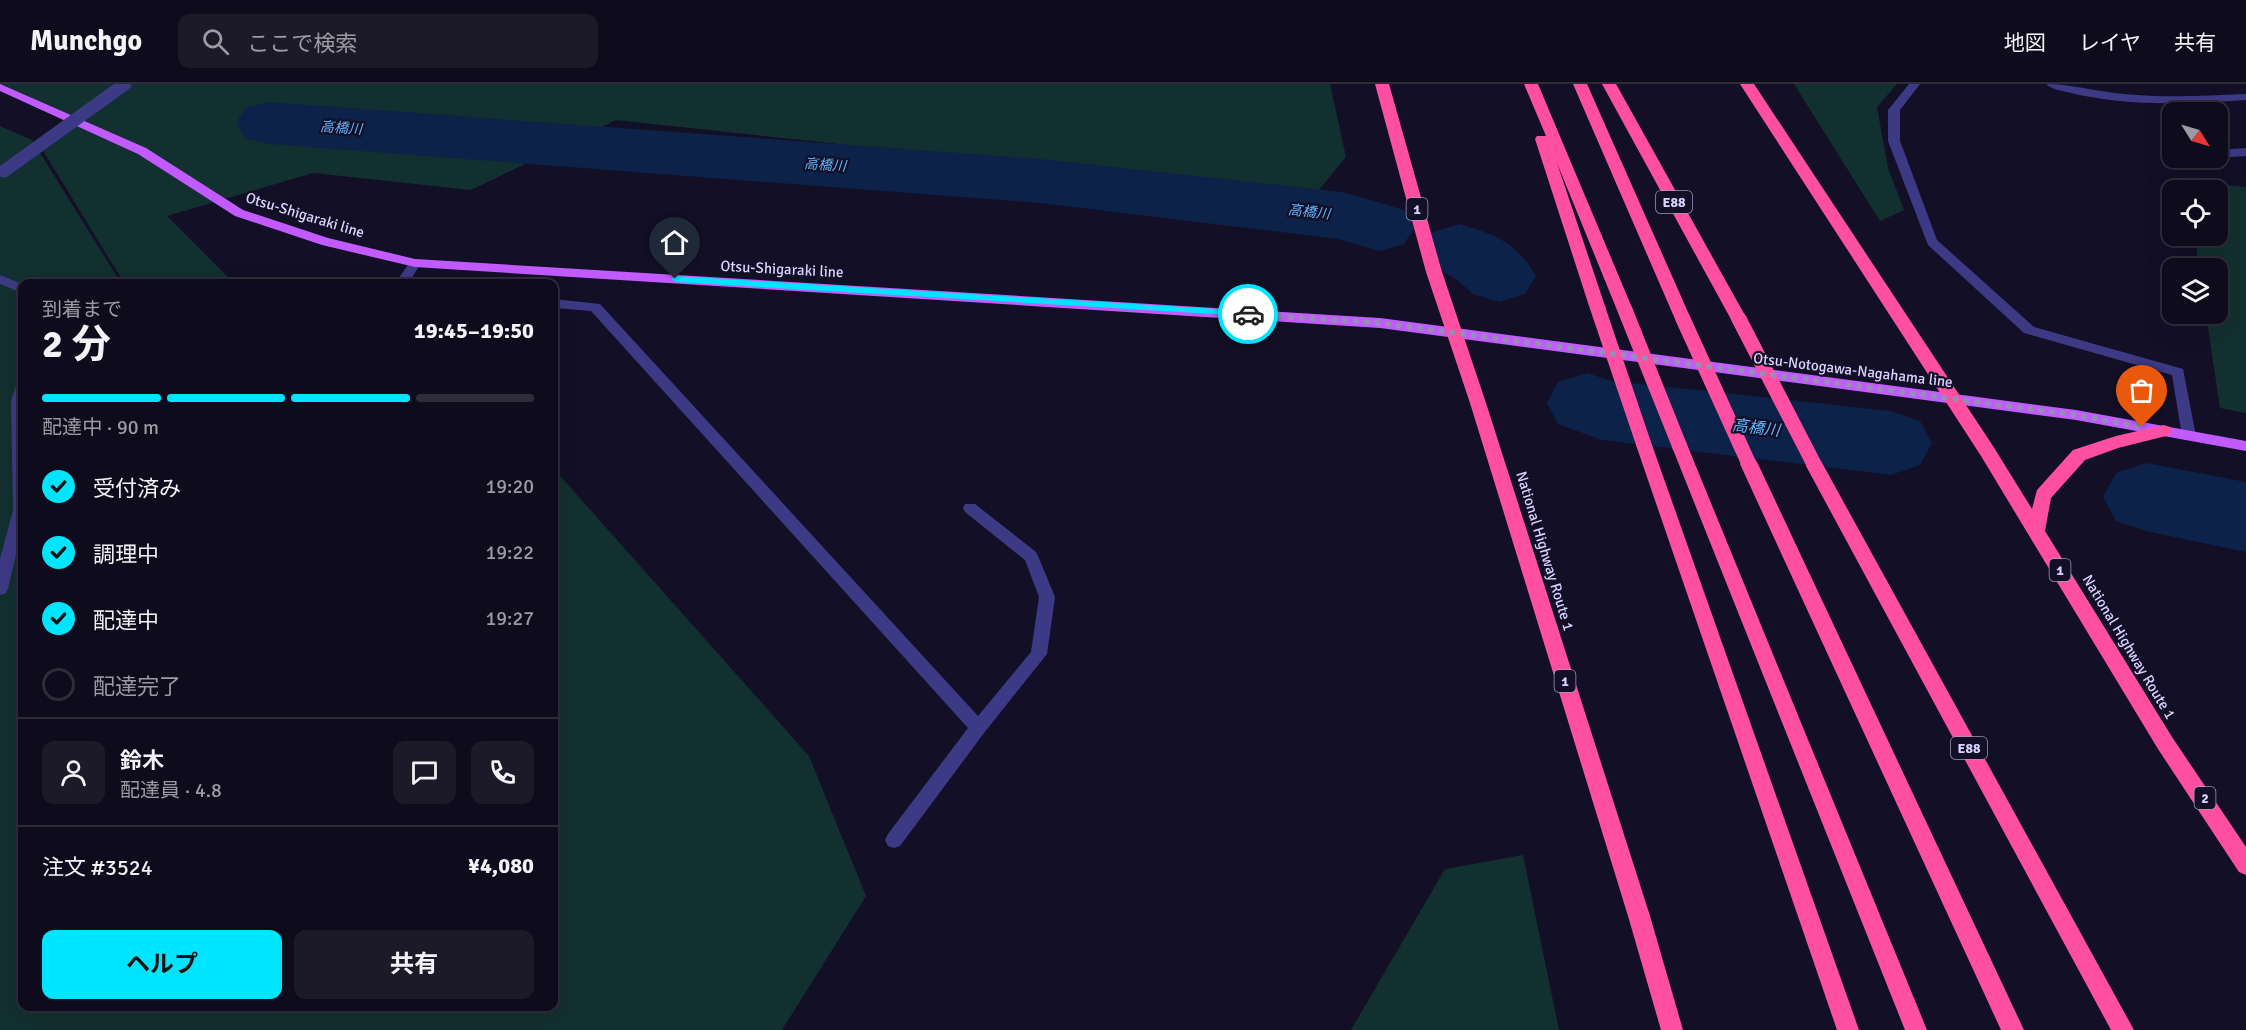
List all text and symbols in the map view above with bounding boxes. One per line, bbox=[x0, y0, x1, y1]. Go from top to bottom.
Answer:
search box bbox=[178, 14, 598, 68]
text: Munchgo bbox=[30, 24, 142, 58]
icon: search bbox=[199, 25, 232, 58]
text: ここで検索 bbox=[247, 30, 357, 57]
text: 地図 bbox=[2004, 30, 2046, 56]
text: レイヤ bbox=[2079, 30, 2141, 56]
text: 共有 bbox=[2174, 30, 2216, 56]
north arrow bbox=[2162, 102, 2228, 168]
map controls bbox=[2162, 102, 2228, 324]
water label: 高橋川 bbox=[319, 118, 365, 138]
water label: 高橋川 bbox=[803, 155, 849, 175]
button: locate bbox=[2162, 180, 2228, 246]
street label: Otsu-Shigaraki line bbox=[243, 188, 367, 242]
road number: E88 bbox=[1656, 191, 1692, 213]
road number: 1 bbox=[1406, 198, 1428, 220]
water label: 高橋川 bbox=[1287, 201, 1333, 223]
pin bbox=[649, 217, 700, 279]
icon: home bbox=[658, 226, 691, 259]
street label: Otsu-Shigaraki line bbox=[720, 257, 844, 281]
button: layers bbox=[2162, 258, 2228, 324]
courier bbox=[1218, 284, 1278, 344]
text: 到着まで bbox=[42, 297, 122, 322]
icon: car bbox=[1232, 298, 1265, 331]
text: 19:45–19:50 bbox=[414, 317, 534, 344]
text: 2 分 bbox=[42, 320, 111, 368]
street label: Otsu-Notogawa-Nagahama line bbox=[1752, 349, 1954, 391]
pin bbox=[2116, 365, 2167, 427]
icon: bag bbox=[2125, 374, 2158, 407]
text: 配達中 · 90 m bbox=[42, 415, 159, 440]
water label: 高橋川 bbox=[1731, 415, 1783, 441]
street label: National Highway Route 1 bbox=[1512, 469, 1578, 633]
icon: check bbox=[42, 470, 75, 503]
text: 19:20 bbox=[485, 474, 534, 499]
text: 受付済み bbox=[93, 475, 181, 502]
icon: check bbox=[42, 536, 75, 569]
text: 19:22 bbox=[485, 540, 534, 565]
text: 調理中 bbox=[93, 541, 159, 568]
road number: 1 bbox=[2050, 559, 2070, 581]
street label: National Highway Route 1 bbox=[2079, 571, 2179, 723]
icon: check bbox=[42, 602, 75, 635]
text: 19:27 bbox=[485, 606, 534, 631]
text: 配達中 bbox=[93, 607, 159, 634]
road number: 1 bbox=[1554, 670, 1576, 692]
text: 配達完了 bbox=[93, 673, 181, 700]
road number: E88 bbox=[1951, 737, 1987, 759]
button: person bbox=[42, 741, 105, 804]
button: chat bbox=[393, 741, 456, 804]
button: phone bbox=[471, 741, 534, 804]
text: 鈴木 bbox=[120, 747, 164, 774]
text: 配達員 · 4.8 bbox=[120, 778, 222, 803]
road number: 2 bbox=[2194, 787, 2216, 809]
text: ¥4,080 bbox=[468, 852, 534, 879]
text: 注文 #3524 bbox=[42, 854, 153, 881]
button: ヘルプ bbox=[42, 930, 282, 999]
button: 共有 bbox=[294, 930, 534, 999]

